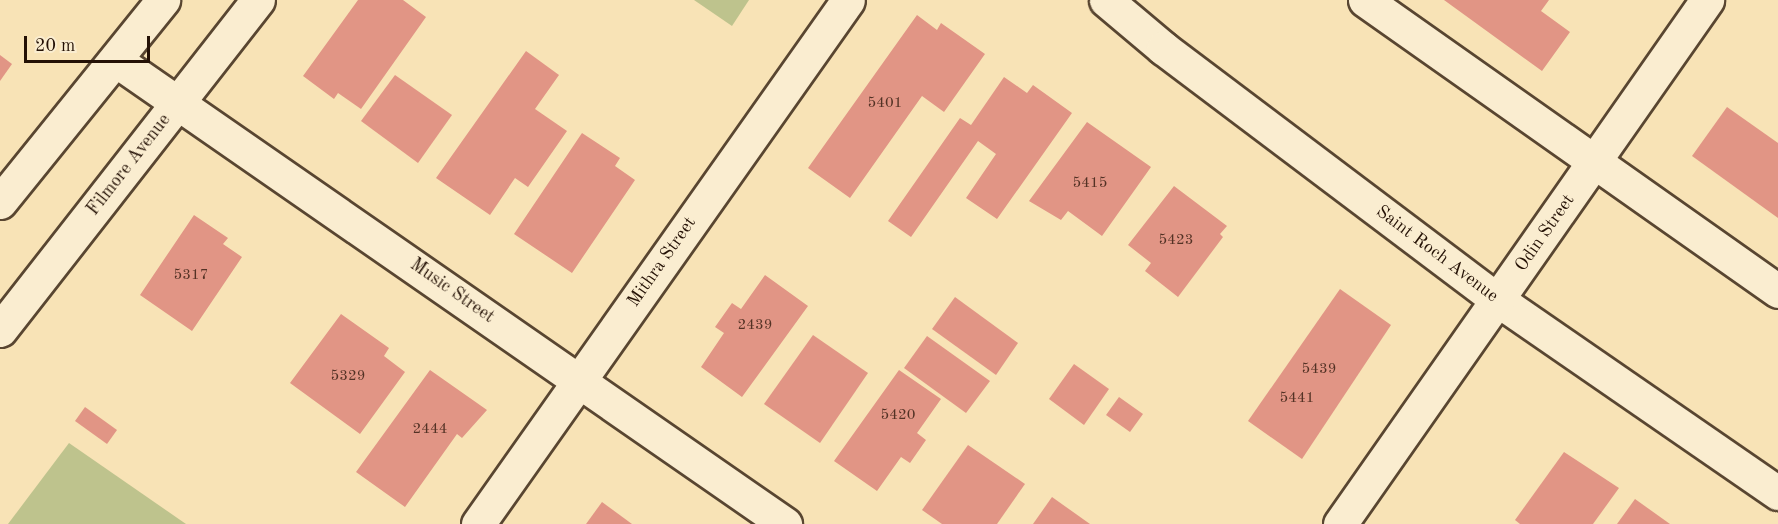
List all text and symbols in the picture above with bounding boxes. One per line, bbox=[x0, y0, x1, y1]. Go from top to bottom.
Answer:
scale bar bbox=[27, 24, 153, 62]
text: 20 m bbox=[35, 37, 75, 55]
house number: 5401 bbox=[868, 95, 902, 113]
street label: Filmore Avenue bbox=[83, 110, 175, 220]
house number: 5415 bbox=[1073, 175, 1107, 193]
street label: Odin Street bbox=[1511, 190, 1579, 276]
street label: Saint Roch Avenue bbox=[1372, 201, 1502, 307]
street label: Mithra Street bbox=[623, 213, 701, 311]
house number: 5423 bbox=[1159, 232, 1193, 250]
street label: Music Street bbox=[406, 254, 498, 328]
house number: 5317 bbox=[174, 267, 208, 285]
house number: 2439 bbox=[738, 317, 772, 335]
house number: 5439 bbox=[1302, 361, 1336, 379]
house number: 5329 bbox=[331, 368, 365, 386]
house number: 5441 bbox=[1280, 390, 1314, 408]
house number: 5420 bbox=[881, 407, 915, 425]
house number: 2444 bbox=[413, 421, 447, 439]

